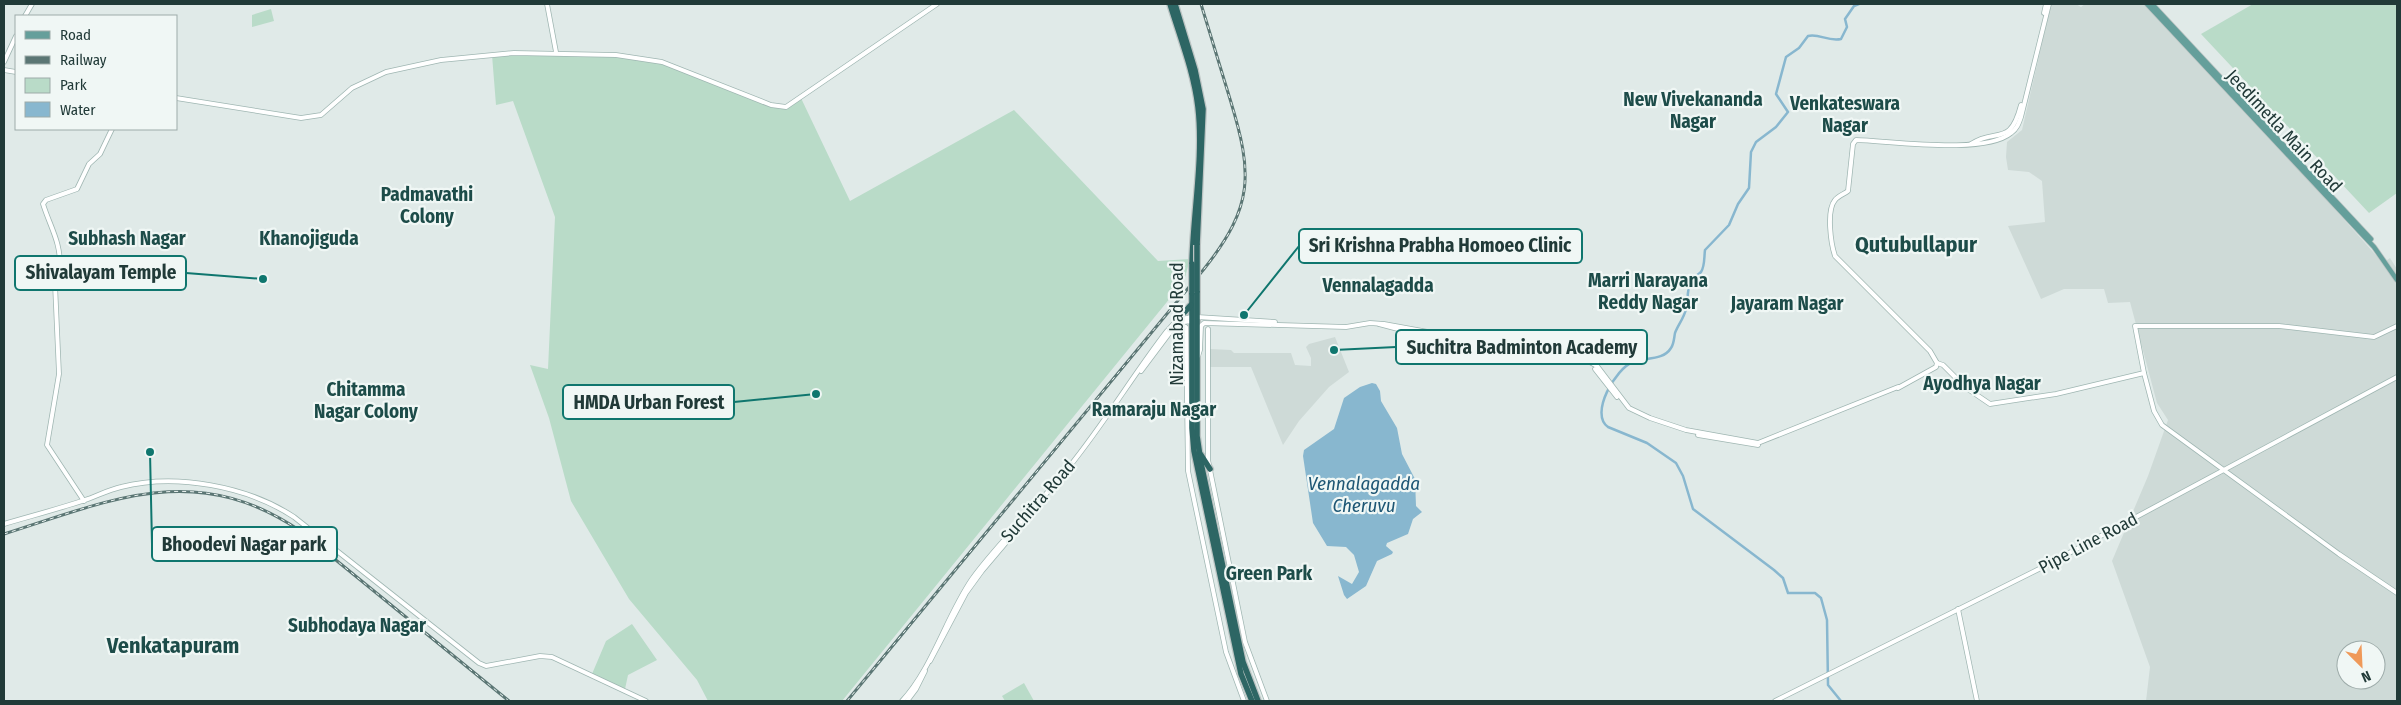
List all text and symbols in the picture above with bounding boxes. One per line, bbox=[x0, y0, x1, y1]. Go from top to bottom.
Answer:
legend bbox=[15, 15, 178, 130]
text: Road bbox=[60, 26, 91, 44]
text: Railway bbox=[60, 51, 107, 69]
street label: Jeedimetla Main Road bbox=[2221, 65, 2347, 197]
text: Park bbox=[60, 76, 87, 94]
district label: New Vivekananda Nagar bbox=[1623, 88, 1763, 133]
district label: Venkateswara Nagar bbox=[1789, 92, 1900, 137]
text: Water bbox=[60, 101, 96, 119]
district label: Padmavathi Colony bbox=[381, 183, 473, 228]
district label: Subhash Nagar bbox=[68, 227, 187, 250]
district label: Khanojiguda bbox=[259, 227, 359, 250]
callout: Sri Krishna Prabha Homoeo Clinic bbox=[1299, 229, 1582, 263]
district label: Qutubullapur bbox=[1855, 231, 1978, 258]
text: Sri Krishna Prabha Homoeo Clinic bbox=[1309, 234, 1572, 257]
callout: Shivalayam Temple bbox=[15, 256, 186, 290]
text: Shivalayam Temple bbox=[26, 261, 177, 284]
street label: Nizamabad Road bbox=[1166, 262, 1188, 386]
district label: Marri Narayana Reddy Nagar bbox=[1588, 269, 1708, 314]
district label: Vennalagadda bbox=[1321, 274, 1434, 297]
district label: Jayaram Nagar bbox=[1729, 292, 1845, 315]
callout: Suchitra Badminton Academy bbox=[1396, 330, 1647, 364]
text: Suchitra Badminton Academy bbox=[1407, 336, 1638, 359]
district label: Ayodhya Nagar bbox=[1922, 372, 2042, 395]
district label: Chitamma Nagar Colony bbox=[314, 378, 419, 423]
callout: HMDA Urban Forest bbox=[563, 385, 734, 419]
text: HMDA Urban Forest bbox=[573, 391, 725, 414]
district label: Ramaraju Nagar bbox=[1092, 398, 1217, 421]
street label: Suchitra Road bbox=[996, 455, 1080, 547]
water label: Vennalagadda Cheruvu bbox=[1308, 472, 1420, 517]
street label: Pipe Line Road bbox=[2035, 508, 2141, 578]
callout: Bhoodevi Nagar park bbox=[152, 527, 337, 561]
text: Bhoodevi Nagar park bbox=[162, 533, 327, 556]
district label: Green Park bbox=[1226, 562, 1312, 585]
district label: Subhodaya Nagar bbox=[288, 614, 427, 637]
district label: Venkatapuram bbox=[106, 632, 239, 659]
north arrow bbox=[2336, 640, 2386, 690]
text: N bbox=[2359, 667, 2373, 686]

